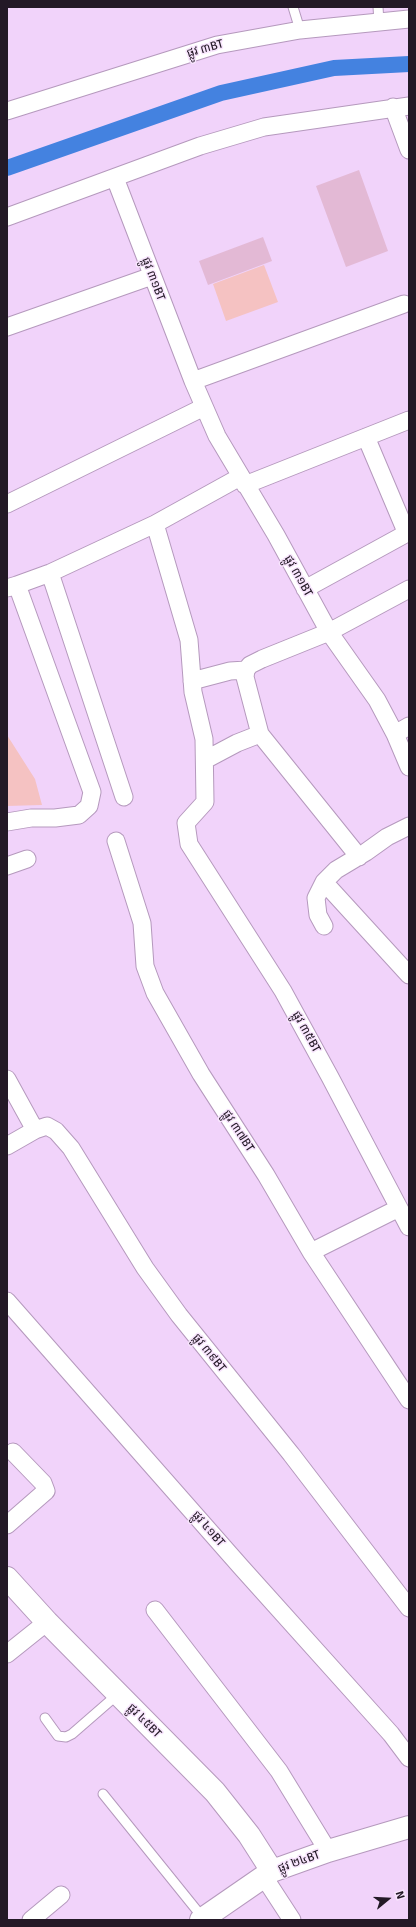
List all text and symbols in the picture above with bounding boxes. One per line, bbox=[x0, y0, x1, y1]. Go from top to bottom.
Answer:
street label: ផ្លូវ ៣BT bbox=[185, 37, 225, 61]
street label: ផ្លូវ ៣១BT bbox=[138, 255, 168, 303]
street label: ផ្លូវ ៣១BT bbox=[281, 553, 315, 599]
street label: ផ្លូវ ៣៥BT bbox=[289, 1009, 323, 1055]
street label: ផ្លូវ ៣៧BT bbox=[219, 1107, 257, 1155]
street label: ផ្លូវ ៣៩BT bbox=[189, 1331, 229, 1375]
street label: ផ្លូវ ៤១BT bbox=[189, 1508, 227, 1550]
street label: ផ្លូវ ៤៥BT bbox=[124, 1701, 164, 1741]
street label: ផ្លូវ ២៤BT bbox=[276, 1848, 322, 1876]
north arrow bbox=[368, 1879, 408, 1919]
text: N bbox=[393, 1889, 407, 1901]

